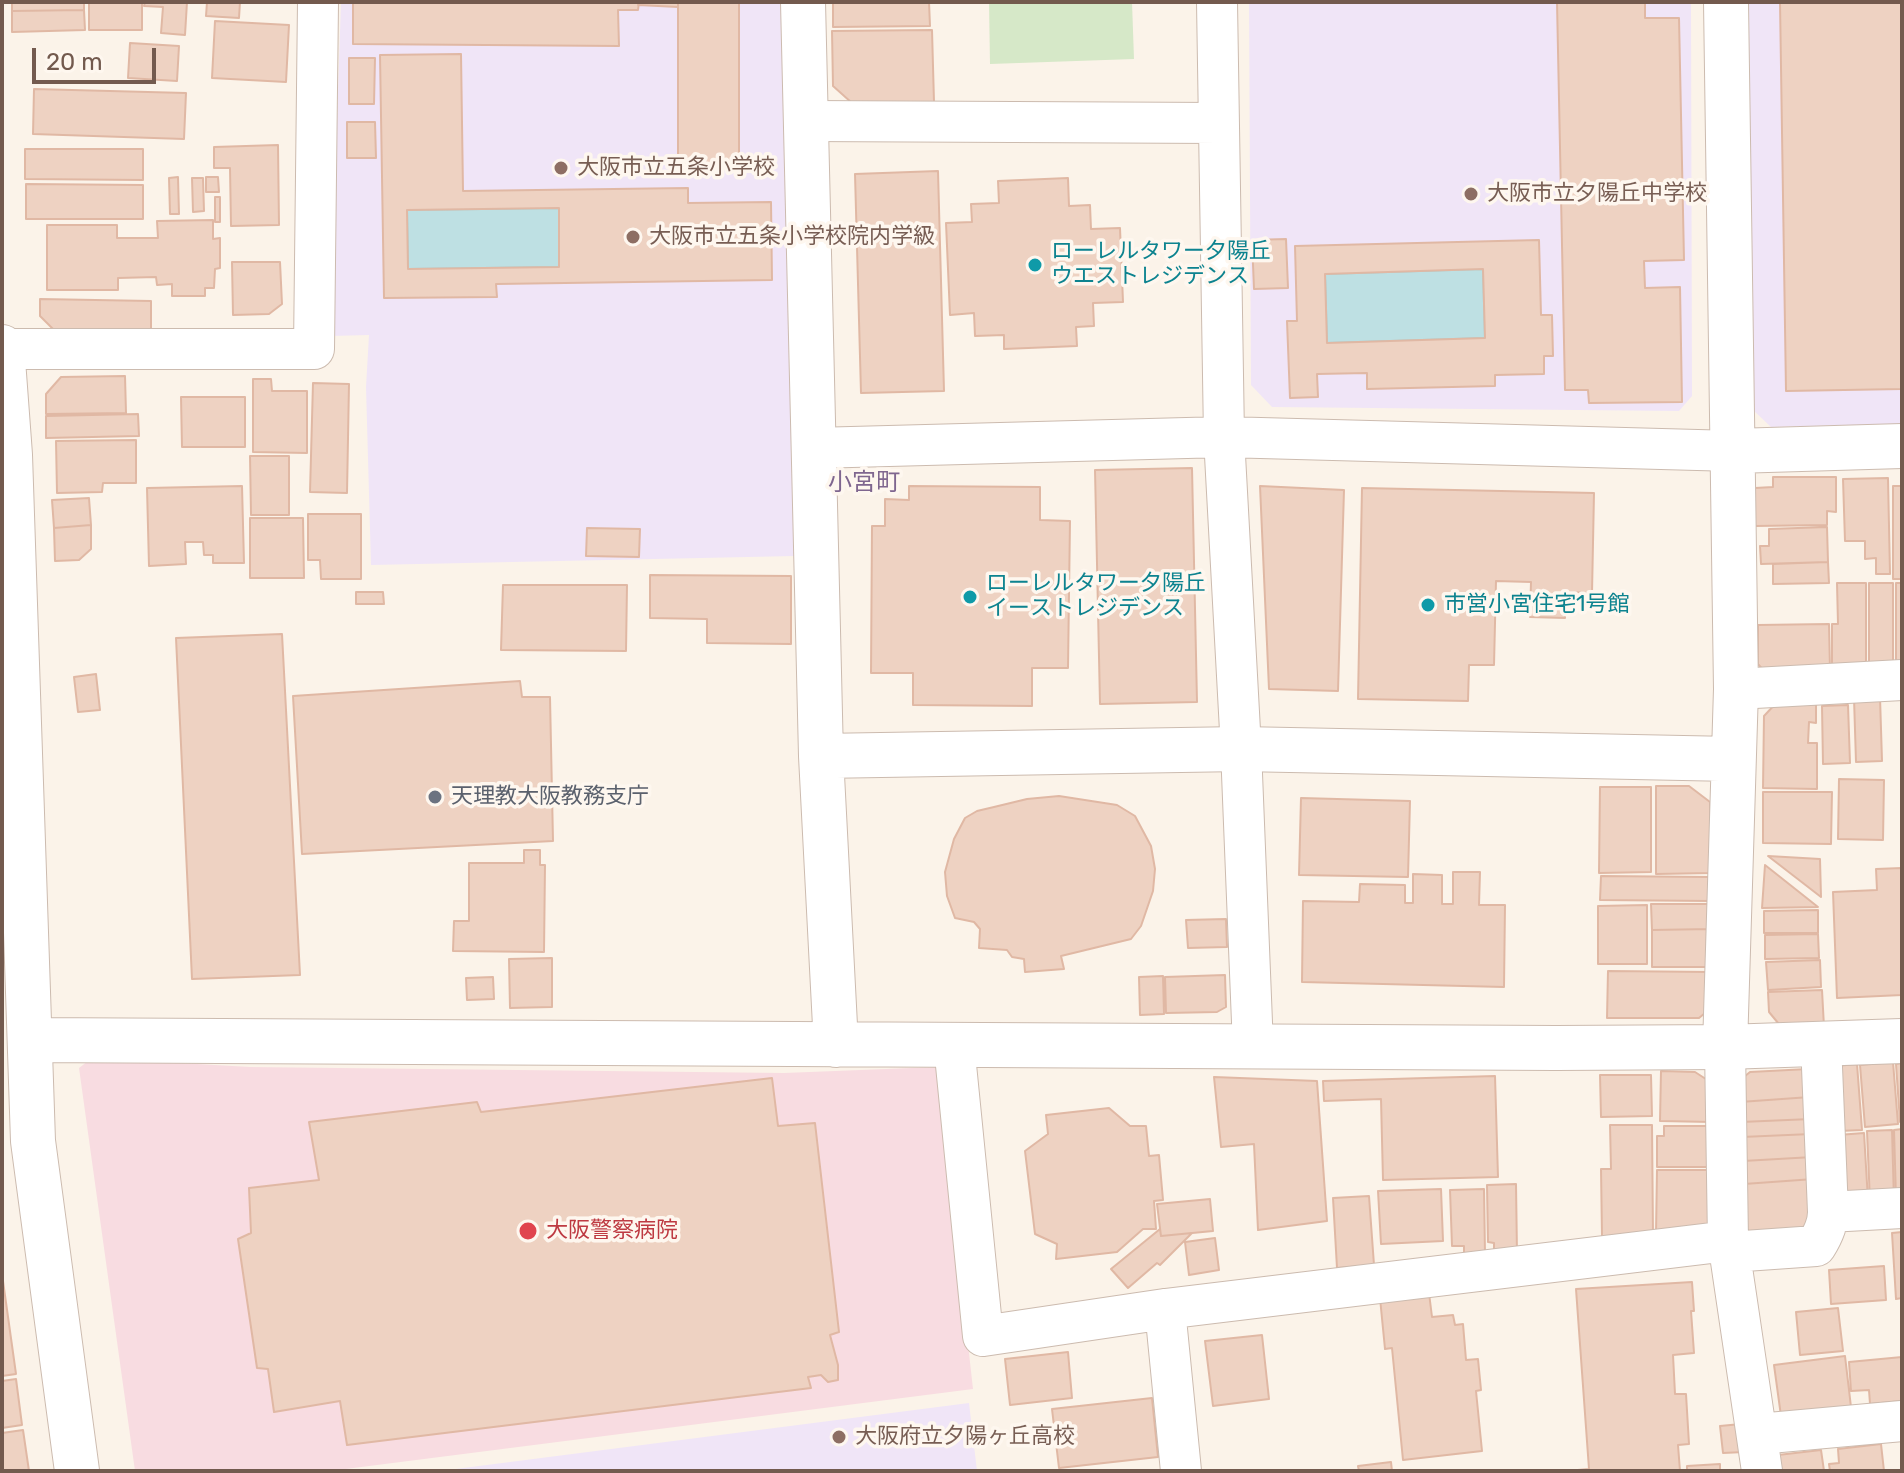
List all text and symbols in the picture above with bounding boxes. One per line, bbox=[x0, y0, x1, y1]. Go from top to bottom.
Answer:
scale bar bbox=[36, 32, 160, 82]
text: 20 m bbox=[46, 48, 103, 76]
place label: 大阪市立五条小学校 bbox=[577, 155, 775, 181]
marker: 大阪市立五条小学校 bbox=[552, 159, 570, 177]
place label: 大阪市立夕陽丘中学校 bbox=[1487, 181, 1707, 207]
marker: 大阪市立夕陽丘中学校 bbox=[1462, 185, 1480, 203]
place label: 大阪市立五条小学校院内学級 bbox=[649, 224, 935, 250]
marker: 大阪市立五条小学校院内学級 bbox=[624, 228, 642, 246]
place label: ローレルタワー夕陽丘 ウエストレジデンス bbox=[1051, 239, 1271, 290]
marker: ローレルタワー夕陽丘 ウエストレジデンス bbox=[1026, 256, 1044, 274]
district label: 小宮町 bbox=[828, 469, 900, 497]
place label: ローレルタワー夕陽丘 イーストレジデンス bbox=[986, 571, 1206, 622]
marker: ローレルタワー夕陽丘 イーストレジデンス bbox=[961, 588, 979, 606]
place label: 市営小宮住宅1号館 bbox=[1444, 592, 1629, 618]
marker: 市営小宮住宅1号館 bbox=[1419, 596, 1437, 614]
place label: 天理教大阪教務支庁 bbox=[451, 784, 649, 810]
marker: 天理教大阪教務支庁 bbox=[426, 788, 444, 806]
place label: 大阪警察病院 bbox=[546, 1218, 678, 1244]
marker: 大阪警察病院 bbox=[517, 1220, 539, 1242]
place label: 大阪府立夕陽ヶ丘高校 bbox=[855, 1424, 1075, 1450]
marker: 大阪府立夕陽ヶ丘高校 bbox=[830, 1428, 848, 1446]

